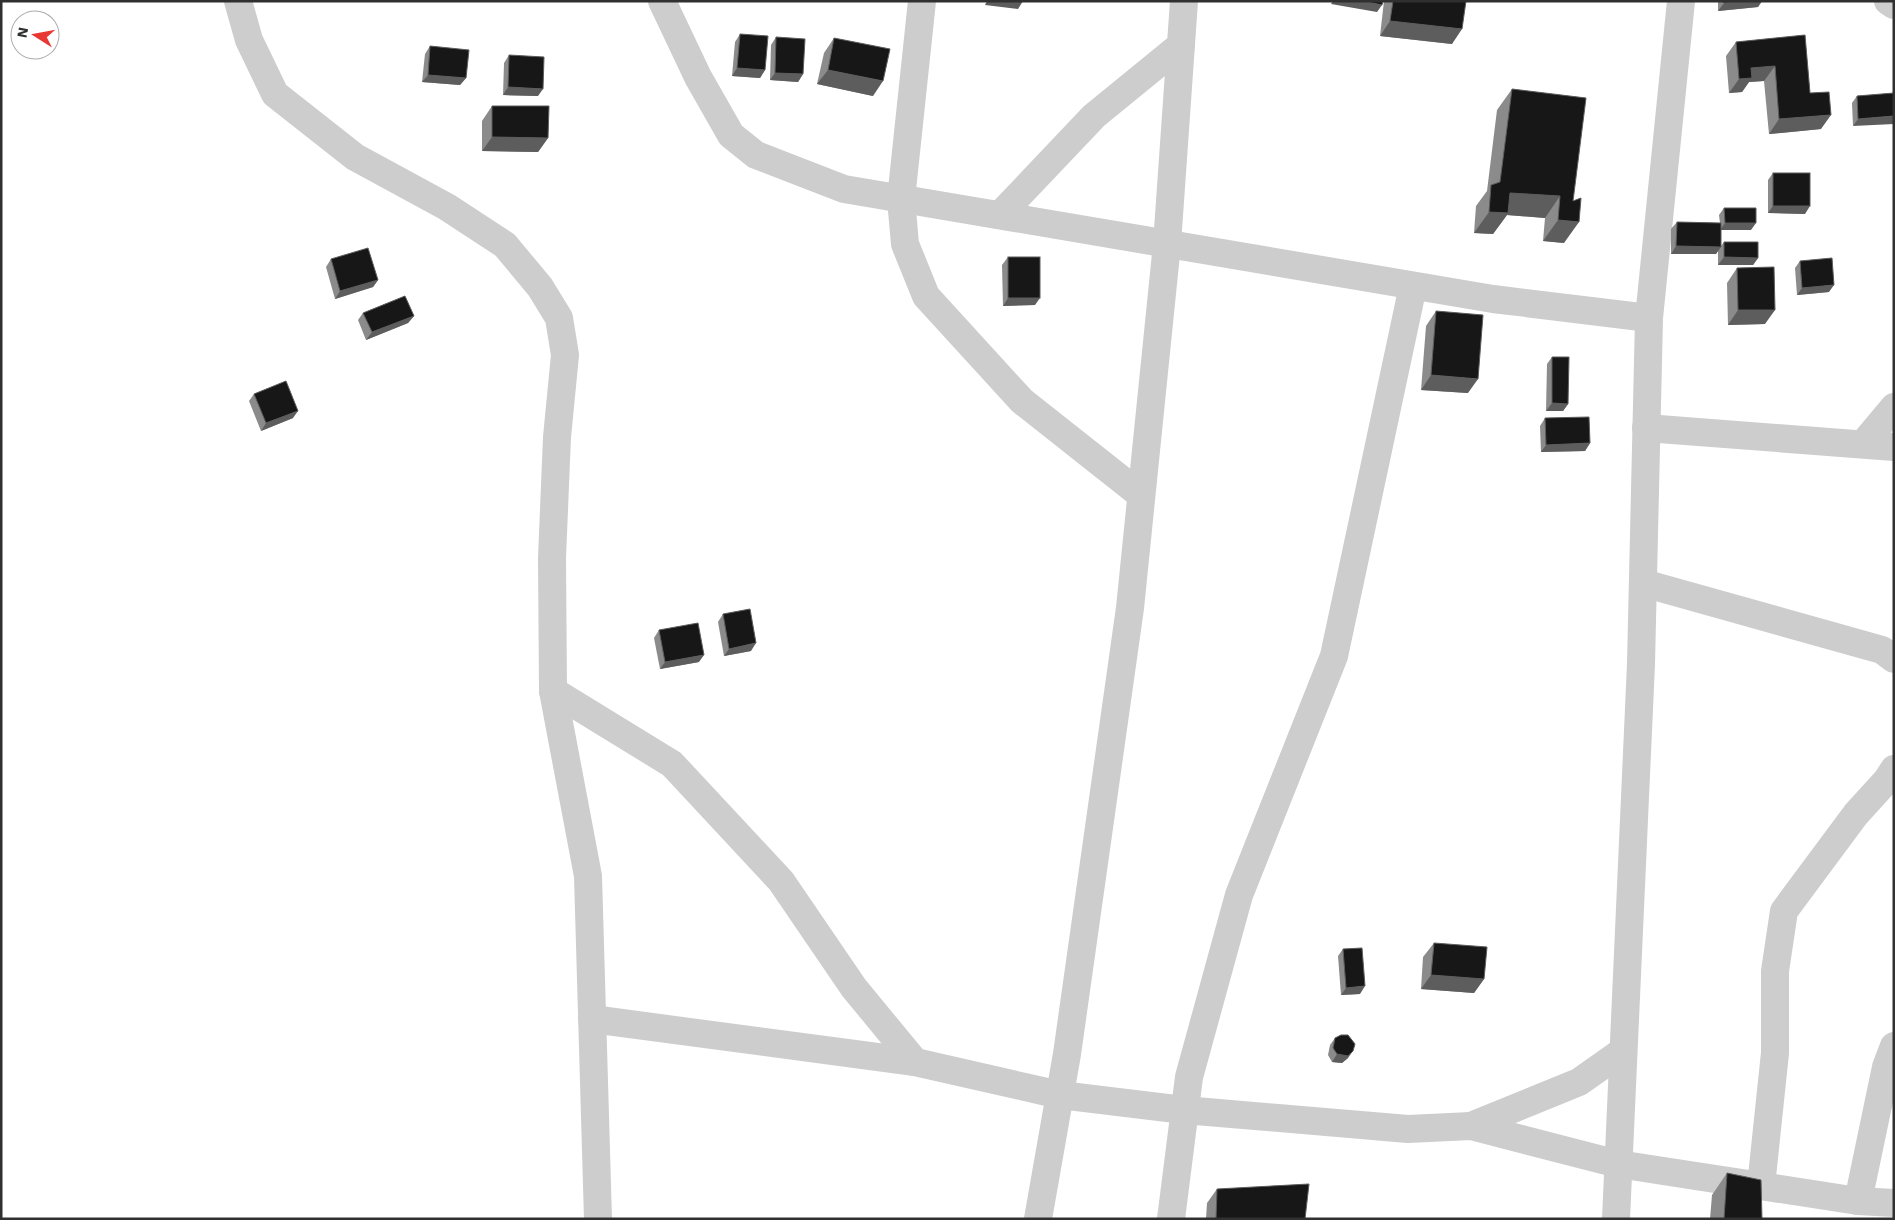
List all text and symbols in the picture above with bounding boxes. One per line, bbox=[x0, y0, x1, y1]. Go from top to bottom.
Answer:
north arrow bbox=[10, 10, 60, 60]
text: N bbox=[13, 26, 31, 39]

